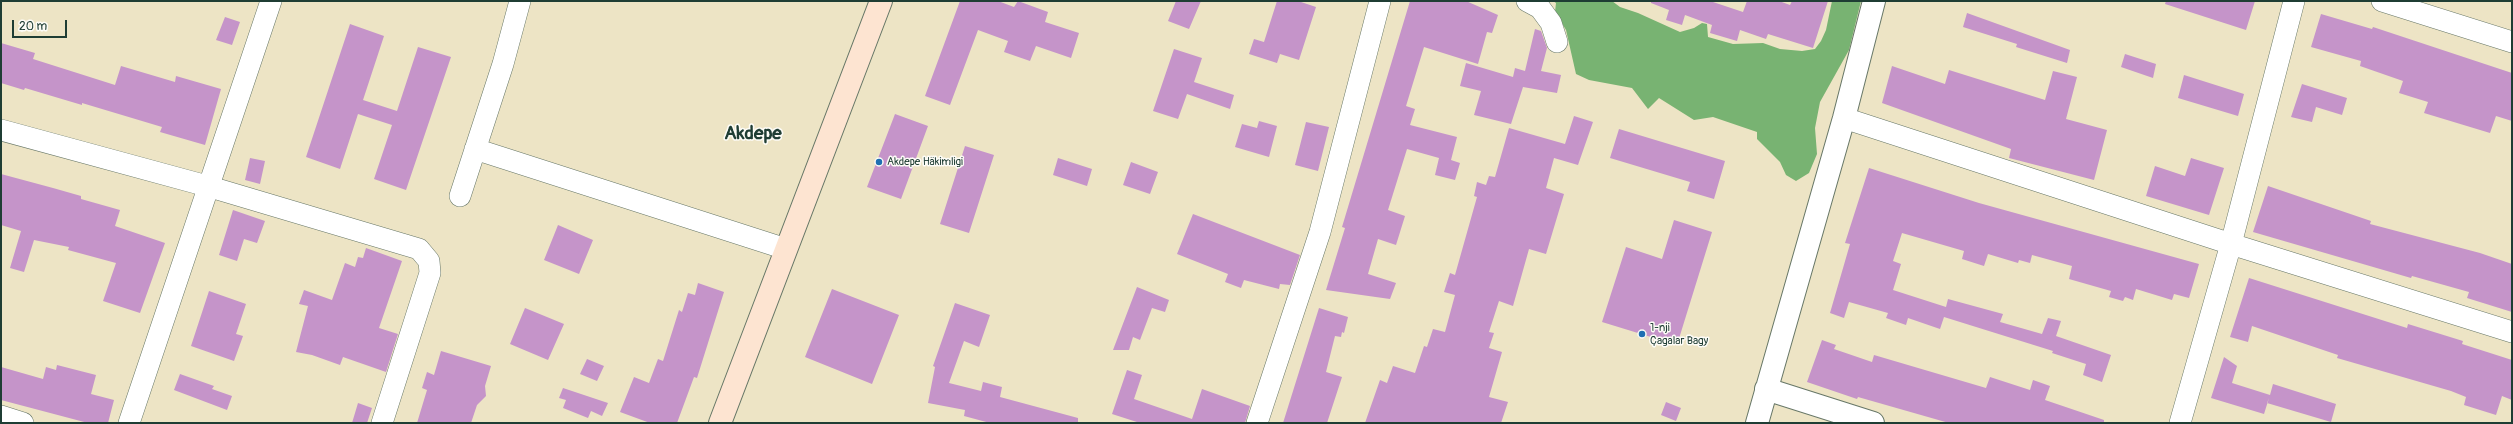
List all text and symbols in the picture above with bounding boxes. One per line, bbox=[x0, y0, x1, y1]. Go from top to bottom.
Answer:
scale bar bbox=[14, 12, 69, 38]
text: 20 m bbox=[19, 19, 47, 34]
district label: Akdepe bbox=[724, 123, 782, 145]
place label: Akdepe Häkimligi bbox=[887, 155, 963, 169]
marker: Akdepe Häkimligi bbox=[874, 157, 884, 167]
place label: 1-nji Çagalar Bagy bbox=[1650, 321, 1708, 347]
marker: 1-nji Çagalar Bagy bbox=[1637, 329, 1647, 339]

